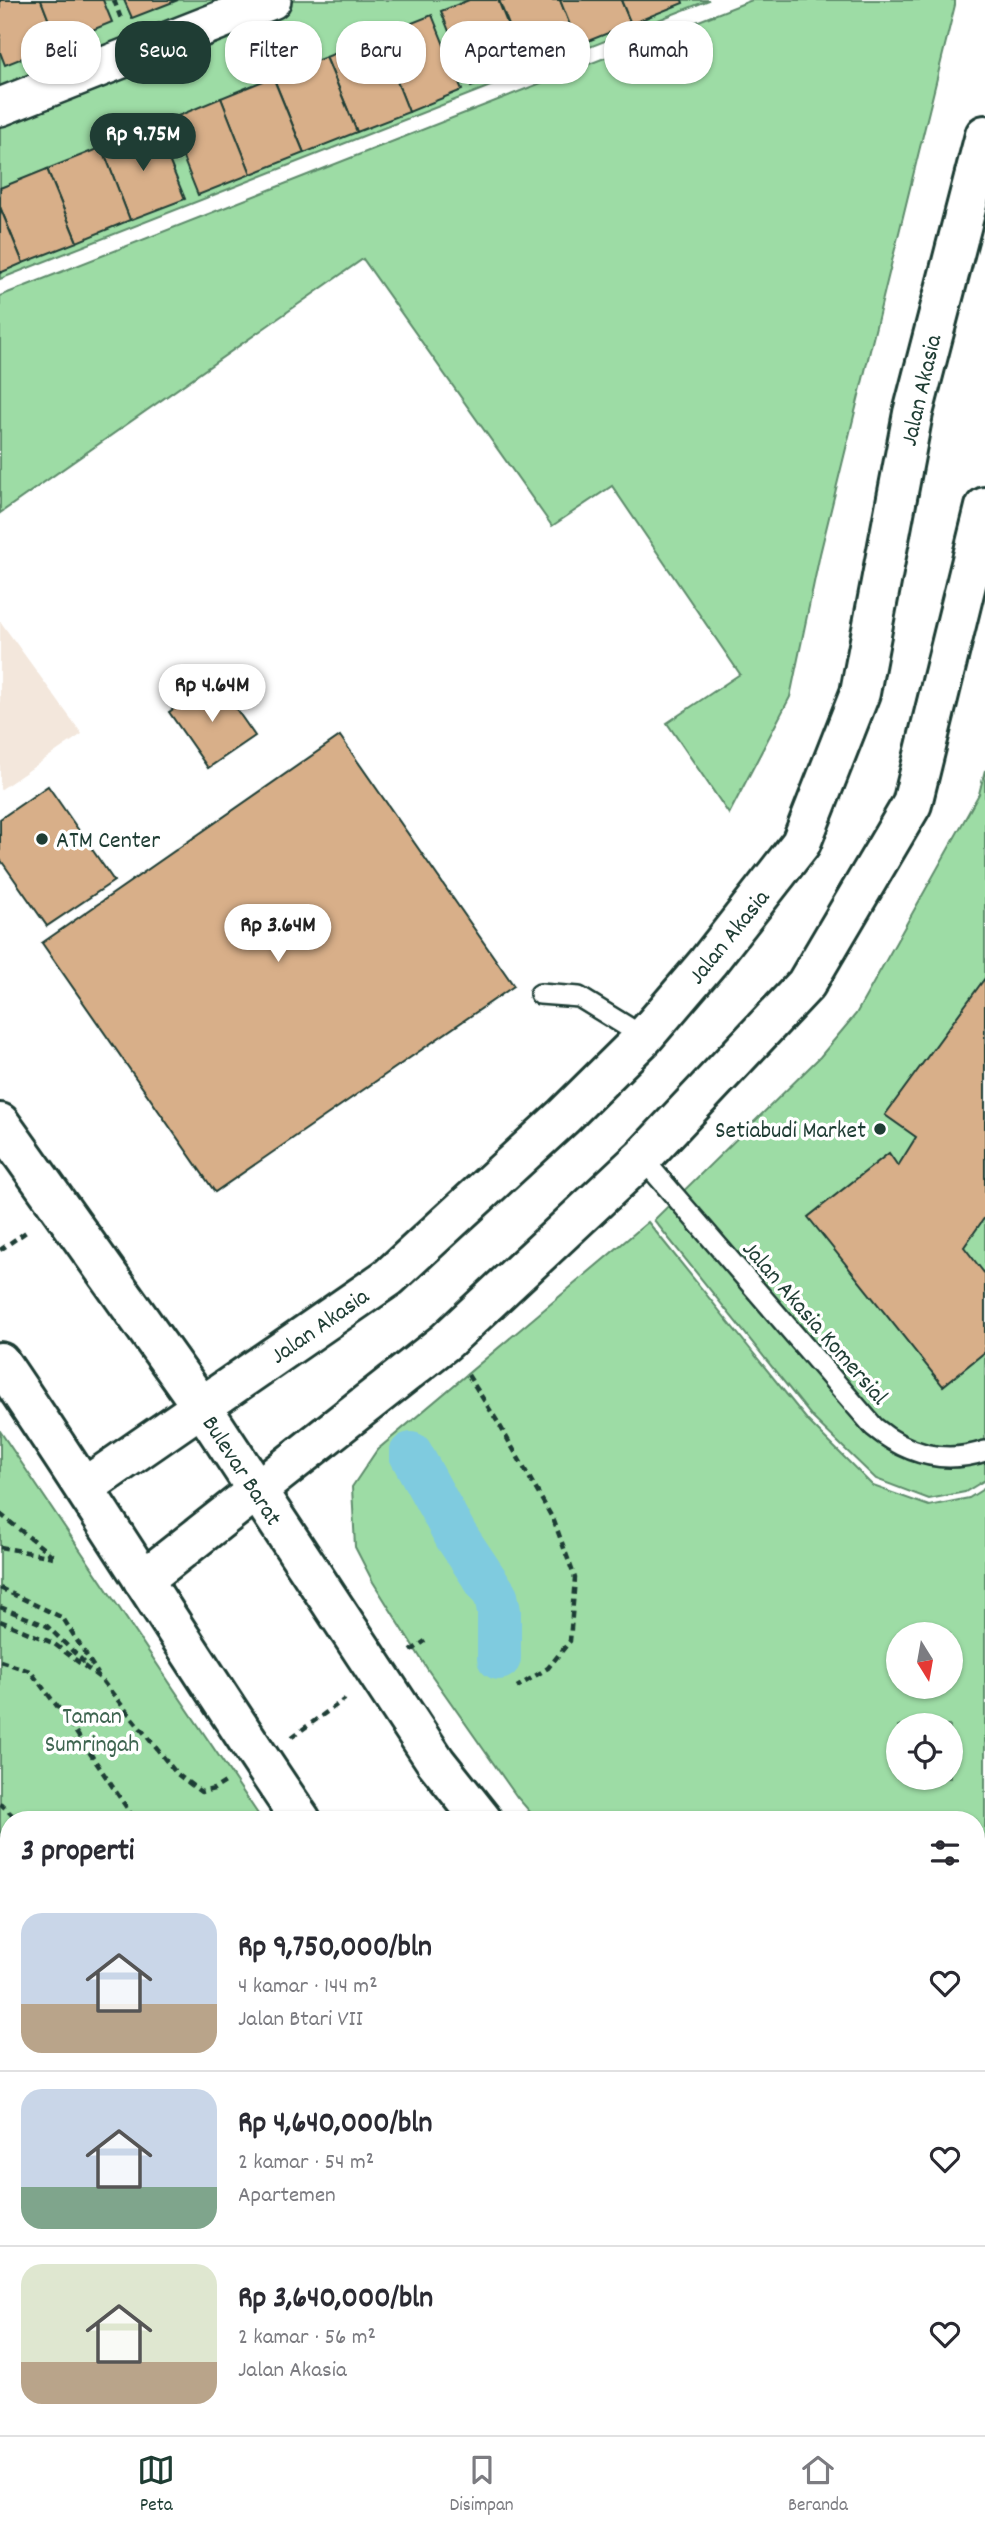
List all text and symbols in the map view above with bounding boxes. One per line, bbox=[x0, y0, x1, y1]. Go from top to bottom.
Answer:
chip: Beli bbox=[21, 21, 101, 84]
chip: Sewa bbox=[115, 21, 211, 84]
chip: Filter bbox=[225, 21, 322, 84]
chip: Baru bbox=[336, 21, 426, 84]
chip: Apartemen bbox=[440, 21, 590, 84]
chip: Rumah bbox=[604, 21, 713, 84]
pin: Rp 9.75M bbox=[71, 114, 215, 173]
text: Rp 9.75M bbox=[106, 119, 180, 152]
street label: Jalan Akasia bbox=[894, 331, 952, 450]
pin: Rp 4.64M bbox=[140, 664, 284, 724]
text: Rp 4.64M bbox=[175, 670, 249, 703]
place label: ATM Center bbox=[56, 825, 160, 859]
marker: ATM Center bbox=[34, 831, 50, 847]
street label: Jalan Akasia bbox=[681, 883, 780, 993]
pin: Rp 3.64M bbox=[206, 904, 350, 964]
text: Rp 3.64M bbox=[240, 910, 316, 943]
place label: Setiabudi Market bbox=[715, 1115, 866, 1149]
marker: Setiabudi Market bbox=[872, 1121, 888, 1137]
street label: Jalan Akasia Komersial bbox=[733, 1234, 895, 1414]
street label: Jalan Akasia bbox=[264, 1281, 378, 1374]
street label: Bulevar Barat bbox=[192, 1410, 289, 1534]
north arrow bbox=[886, 1622, 962, 1699]
map controls bbox=[886, 1622, 963, 1790]
park label: Taman Sumringah bbox=[45, 1701, 139, 1763]
button: locate bbox=[886, 1713, 963, 1790]
text: 3 properti bbox=[21, 1832, 134, 1875]
icon: filters bbox=[926, 1834, 964, 1872]
text: Rp 9,750,000/bln bbox=[238, 1928, 432, 1971]
icon: home bbox=[77, 1941, 161, 2025]
icon: heart bbox=[926, 1964, 964, 2002]
text: 4 kamar · 144 m² bbox=[238, 1971, 378, 2004]
text: Jalan Btari VII bbox=[238, 2004, 363, 2037]
text: Rp 4,640,000/bln bbox=[238, 2104, 432, 2147]
icon: home bbox=[77, 2117, 161, 2201]
icon: heart bbox=[926, 2140, 964, 2178]
text: 2 kamar · 54 m² bbox=[238, 2147, 374, 2180]
text: Apartemen bbox=[238, 2180, 336, 2213]
text: Rp 3,640,000/bln bbox=[238, 2279, 433, 2322]
icon: home bbox=[77, 2292, 161, 2376]
icon: heart bbox=[926, 2315, 964, 2353]
text: 2 kamar · 56 m² bbox=[238, 2322, 376, 2355]
text: Jalan Akasia bbox=[238, 2355, 347, 2388]
tab: Peta bbox=[137, 2451, 175, 2520]
tab: Disimpan bbox=[449, 2451, 514, 2520]
tab: Beranda bbox=[788, 2451, 848, 2520]

